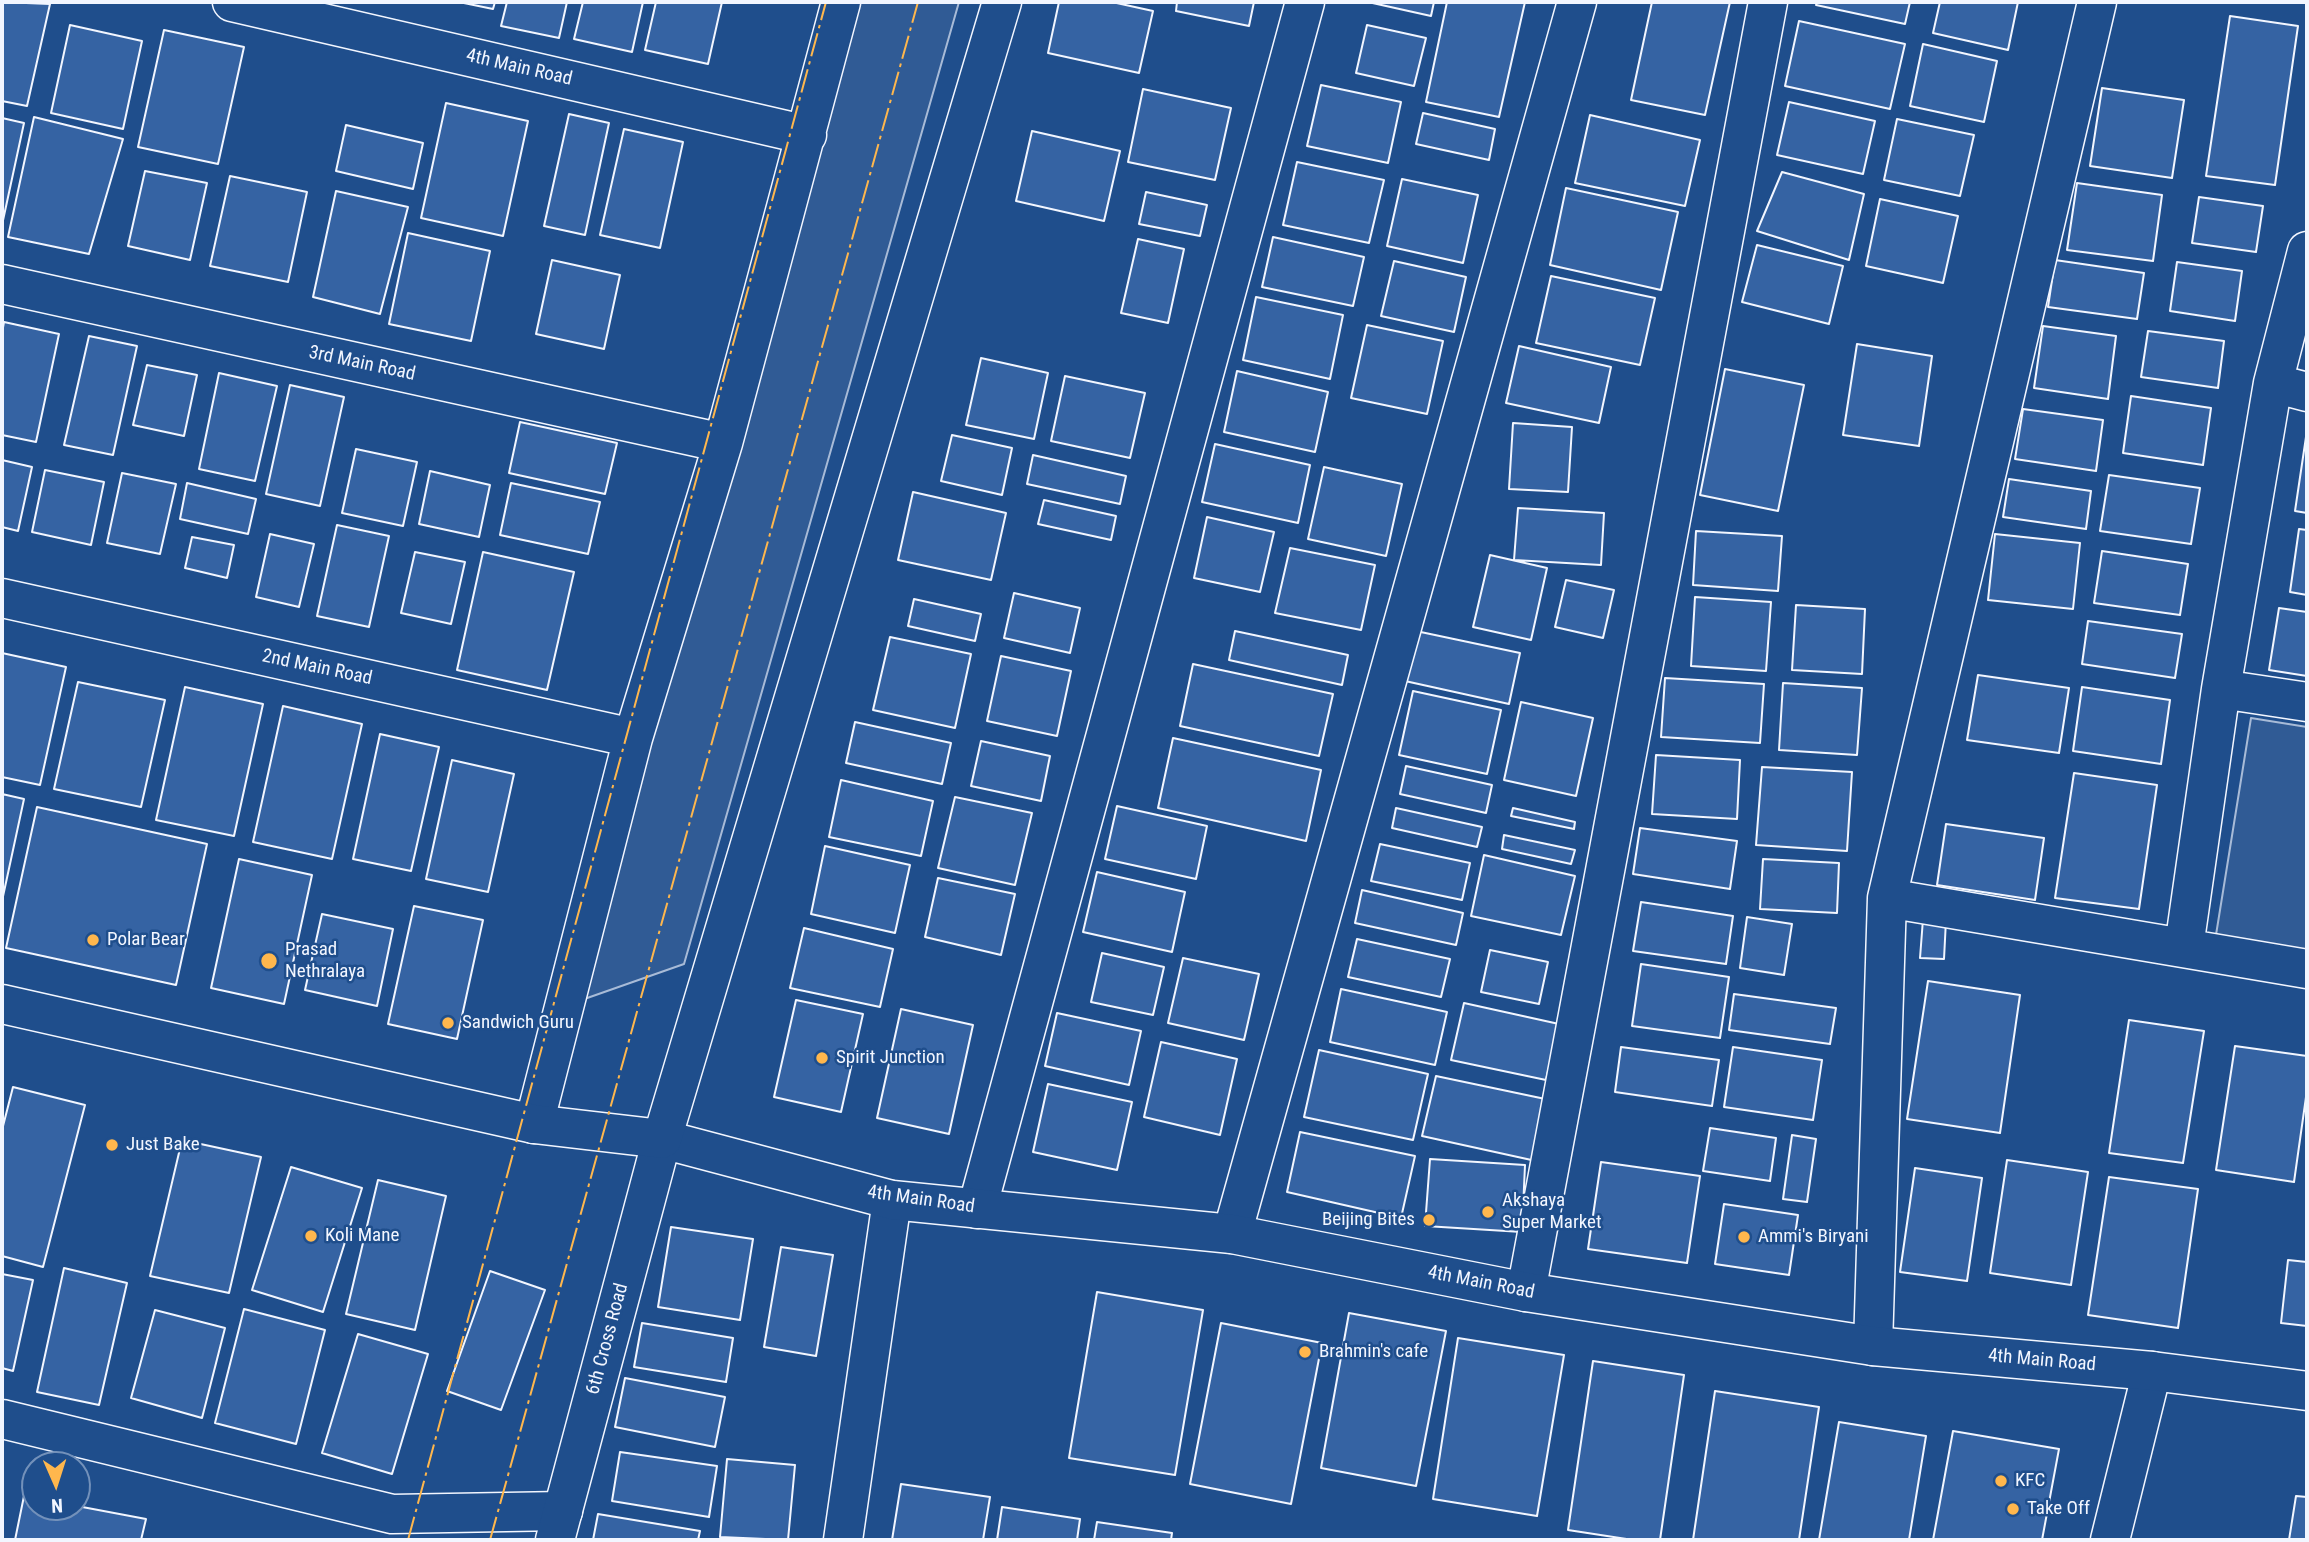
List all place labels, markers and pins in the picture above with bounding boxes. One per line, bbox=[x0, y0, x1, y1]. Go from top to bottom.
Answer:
place label: Polar Bear bbox=[107, 929, 185, 951]
marker: Polar Bear bbox=[85, 932, 101, 948]
place label: Prasad Nethralaya bbox=[285, 939, 365, 983]
marker: Prasad Nethralaya bbox=[259, 951, 279, 971]
place label: Sandwich Guru bbox=[462, 1012, 574, 1034]
marker: Sandwich Guru bbox=[440, 1015, 456, 1031]
place label: Spirit Junction bbox=[836, 1047, 945, 1069]
marker: Spirit Junction bbox=[814, 1050, 830, 1066]
place label: Just Bake bbox=[126, 1134, 200, 1156]
marker: Just Bake bbox=[104, 1137, 120, 1153]
place label: Akshaya Super Market bbox=[1502, 1190, 1602, 1234]
marker: Akshaya Super Market bbox=[1480, 1204, 1496, 1220]
place label: Beijing Bites bbox=[1322, 1209, 1415, 1231]
marker: Beijing Bites bbox=[1421, 1212, 1437, 1228]
place label: Koli Mane bbox=[325, 1225, 399, 1247]
place label: Ammi's Biryani bbox=[1758, 1226, 1869, 1248]
marker: Koli Mane bbox=[303, 1228, 319, 1244]
marker: Ammi's Biryani bbox=[1736, 1229, 1752, 1245]
place label: Brahmin's cafe bbox=[1319, 1341, 1428, 1363]
marker: Brahmin's cafe bbox=[1297, 1344, 1313, 1360]
place label: KFC bbox=[2015, 1470, 2045, 1492]
marker: KFC bbox=[1993, 1473, 2009, 1489]
place label: Take Off bbox=[2027, 1498, 2090, 1520]
marker: Take Off bbox=[2005, 1501, 2021, 1517]

